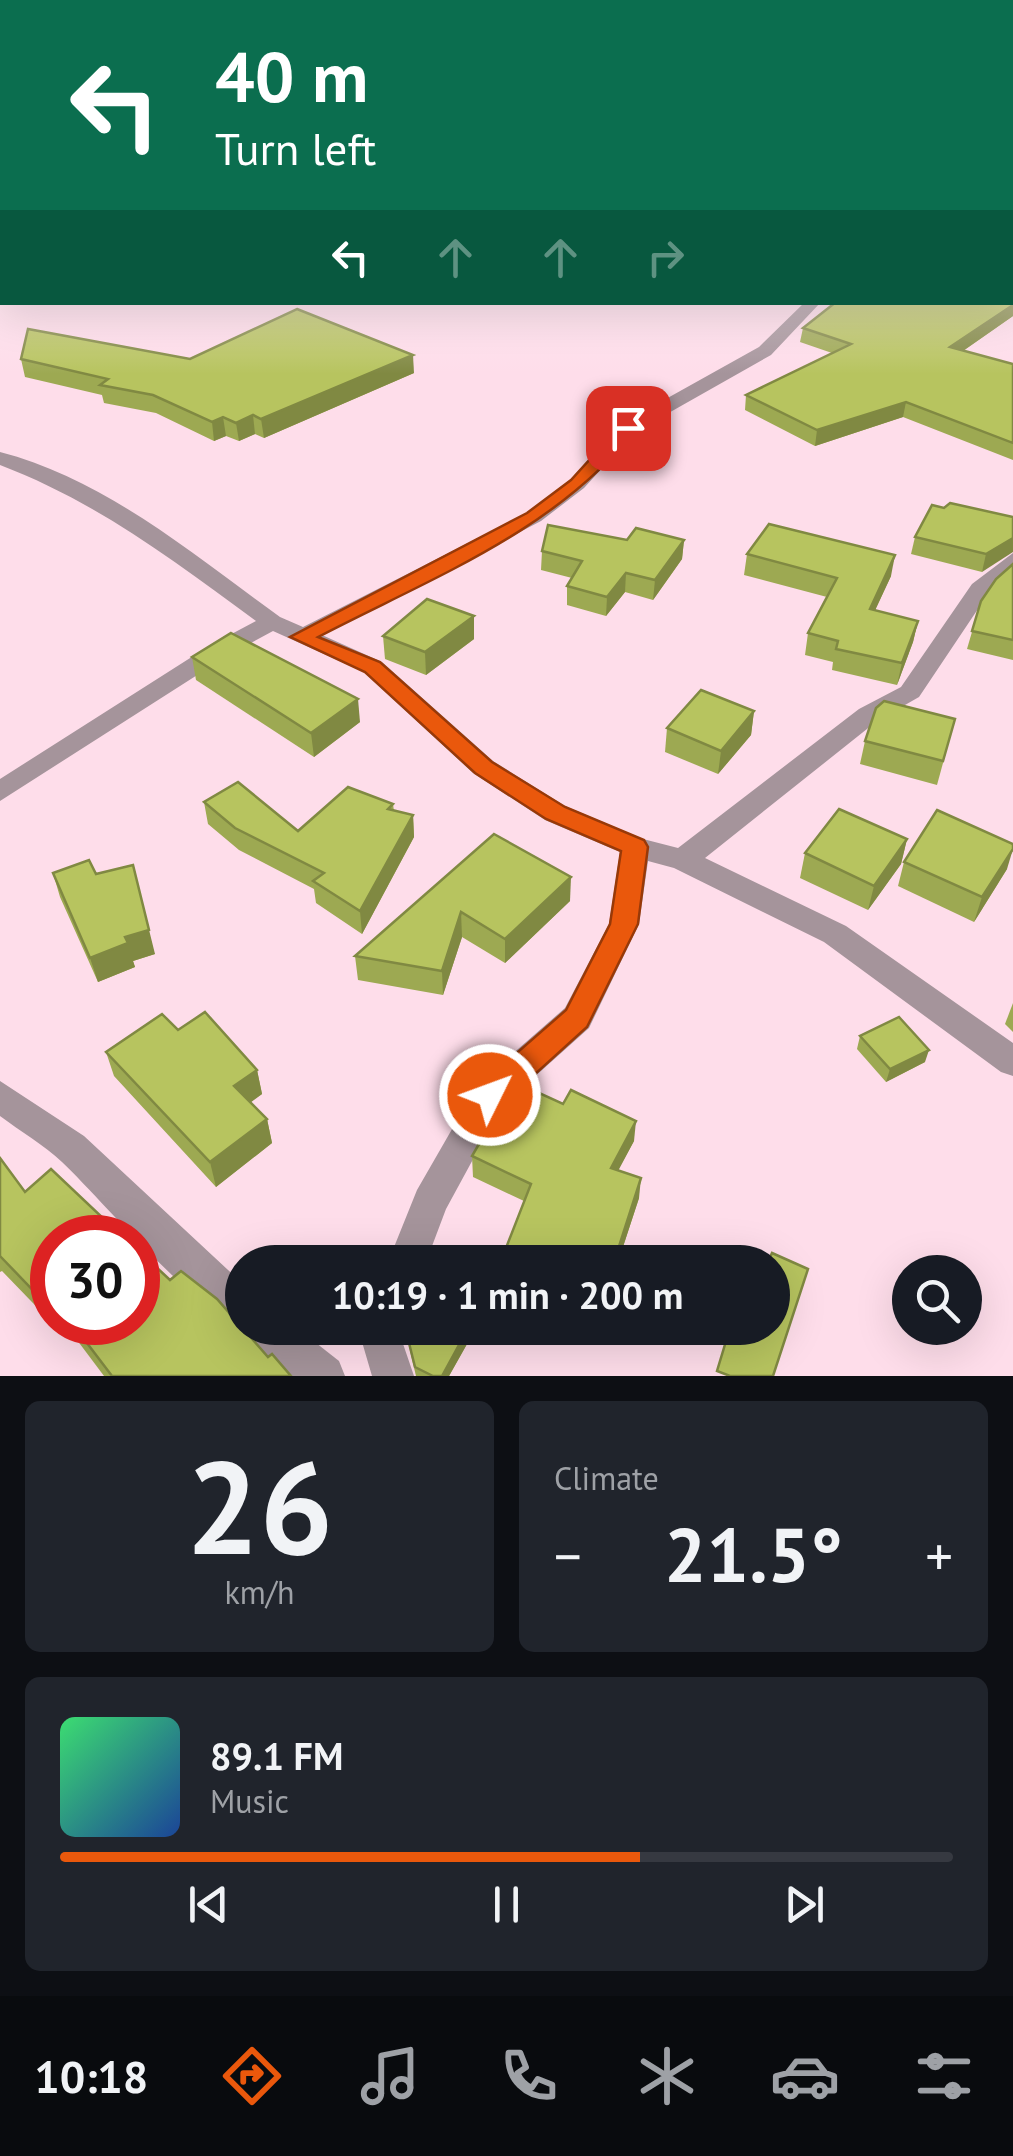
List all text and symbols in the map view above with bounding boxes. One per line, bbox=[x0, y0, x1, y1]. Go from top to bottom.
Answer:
text: 40 m bbox=[215, 31, 368, 121]
icon: left bbox=[50, 40, 180, 170]
text: Turn left bbox=[215, 119, 376, 177]
icon: left bbox=[323, 230, 378, 285]
icon: ahead bbox=[428, 230, 483, 285]
icon: ahead bbox=[533, 230, 588, 285]
icon: right bbox=[638, 230, 693, 285]
pin bbox=[586, 386, 671, 471]
icon: arrive bbox=[601, 401, 656, 456]
position arrow bbox=[438, 1043, 542, 1147]
speed limit sign: 30 bbox=[30, 1215, 160, 1345]
map controls bbox=[892, 1255, 982, 1345]
button: search bbox=[892, 1255, 982, 1345]
text: 10:19 · 1 min · 200 m bbox=[332, 1270, 683, 1319]
text: 26 bbox=[186, 1422, 333, 1590]
text: Climate bbox=[554, 1457, 659, 1499]
text: 21.5° bbox=[664, 1506, 843, 1603]
text: − bbox=[554, 1520, 582, 1591]
text: + bbox=[925, 1520, 953, 1591]
text: km/h bbox=[224, 1571, 295, 1613]
text: 89.1 FM bbox=[210, 1731, 343, 1780]
text: Music bbox=[210, 1780, 289, 1822]
icon: previous bbox=[181, 1877, 236, 1932]
icon: pause bbox=[479, 1877, 534, 1932]
icon: next bbox=[777, 1877, 832, 1932]
icon: directions bbox=[217, 2041, 287, 2111]
icon: music bbox=[355, 2041, 425, 2111]
icon: phone bbox=[494, 2041, 564, 2111]
icon: climate bbox=[632, 2041, 702, 2111]
icon: car bbox=[770, 2041, 840, 2111]
icon: filters bbox=[909, 2041, 979, 2111]
text: 10:18 bbox=[34, 2047, 148, 2105]

